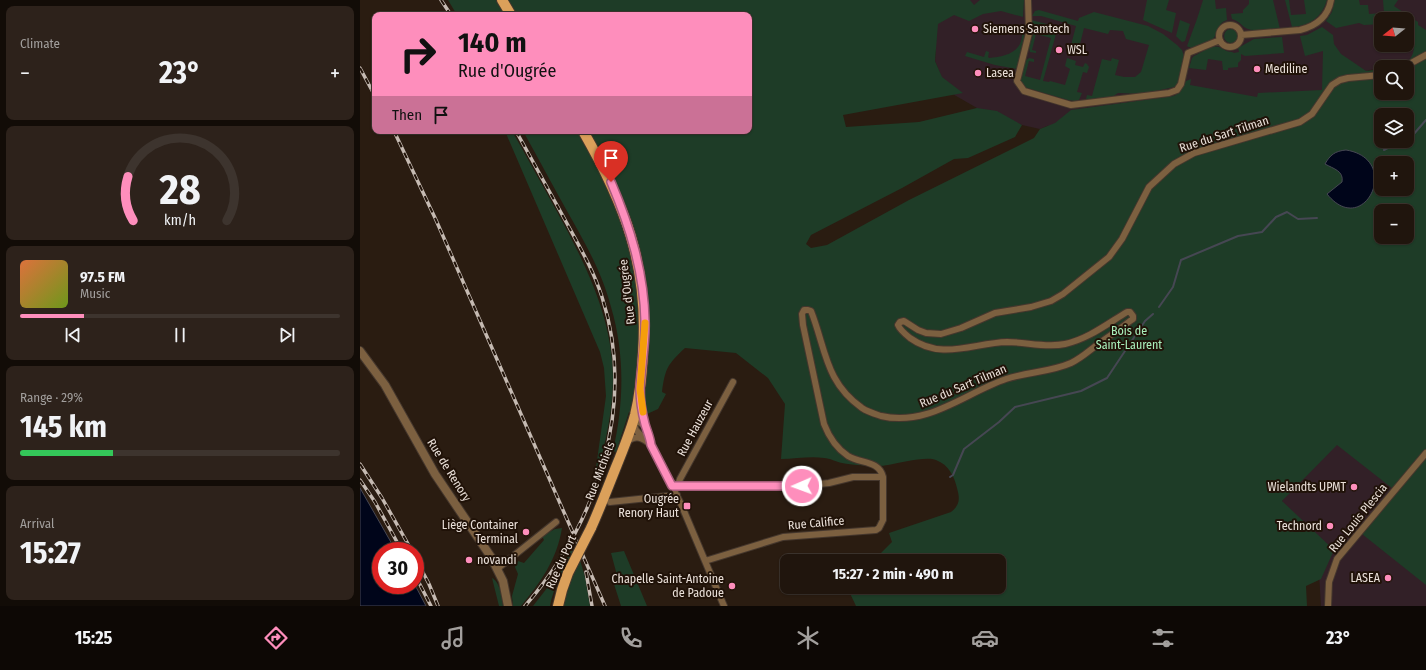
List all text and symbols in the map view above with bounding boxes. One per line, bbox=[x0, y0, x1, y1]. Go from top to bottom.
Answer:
north arrow bbox=[1374, 12, 1414, 52]
map controls bbox=[1374, 12, 1414, 244]
place label: Siemens Samtech bbox=[983, 22, 1070, 36]
marker: Siemens Samtech bbox=[970, 24, 980, 34]
text: 140 m bbox=[458, 26, 527, 59]
icon: right bbox=[392, 28, 444, 80]
text: Climate bbox=[20, 36, 60, 51]
place label: WSL bbox=[1067, 43, 1088, 57]
marker: WSL bbox=[1054, 45, 1064, 55]
text: 23° bbox=[159, 55, 201, 91]
text: − bbox=[20, 60, 30, 87]
text: + bbox=[330, 60, 340, 87]
text: Rue d'Ougrée bbox=[458, 60, 556, 82]
button: search bbox=[1374, 60, 1414, 100]
place label: Mediline bbox=[1265, 62, 1307, 76]
marker: Mediline bbox=[1252, 64, 1262, 74]
place label: Lasea bbox=[986, 66, 1014, 80]
marker: Lasea bbox=[973, 68, 983, 78]
icon: arrive bbox=[430, 104, 452, 126]
text: Then bbox=[392, 106, 422, 124]
button: layers bbox=[1374, 108, 1414, 148]
street label: Rue du Sart Tilman bbox=[1178, 113, 1270, 155]
pin bbox=[594, 141, 628, 182]
icon: arrive bbox=[600, 147, 622, 169]
button: + bbox=[1374, 156, 1414, 196]
text: 28 bbox=[158, 165, 201, 215]
button: − bbox=[1374, 204, 1414, 244]
text: km/h bbox=[164, 212, 196, 229]
street label: Rue d'Ougrée bbox=[616, 259, 638, 325]
text: 97.5 FM bbox=[80, 268, 125, 286]
text: Music bbox=[80, 286, 110, 301]
icon: previous bbox=[62, 324, 84, 346]
icon: pause bbox=[169, 324, 191, 346]
icon: next bbox=[276, 324, 298, 346]
park label: Bois de Saint-Laurent bbox=[1096, 324, 1162, 352]
street label: Rue du Sart Tilman bbox=[917, 361, 1009, 411]
text: Range · 29% bbox=[20, 390, 83, 405]
street label: Rue Hauzeur bbox=[674, 397, 716, 459]
text: 145 km bbox=[20, 409, 107, 445]
street label: Rue de Renory bbox=[424, 436, 474, 504]
street label: Rue Michiels bbox=[582, 440, 618, 502]
position arrow bbox=[781, 465, 823, 507]
place label: Wielandts UPMT bbox=[1268, 480, 1346, 494]
street label: Rue Louis Plescia bbox=[1326, 481, 1390, 555]
marker: Wielandts UPMT bbox=[1349, 482, 1359, 492]
place label: Ougrée Renory Haut bbox=[618, 492, 679, 520]
marker: Ougrée Renory Haut bbox=[682, 501, 692, 511]
street label: Rue Califice bbox=[787, 514, 845, 532]
text: Arrival bbox=[20, 516, 54, 531]
place label: Liège Container Terminal bbox=[442, 518, 519, 546]
place label: Technord bbox=[1277, 519, 1322, 533]
marker: Technord bbox=[1325, 521, 1335, 531]
marker: Liège Container Terminal bbox=[521, 527, 531, 537]
street label: Rue du Port bbox=[543, 533, 579, 591]
text: 15:27 bbox=[20, 535, 81, 571]
speed limit sign: 30 bbox=[372, 542, 424, 594]
place label: novandi bbox=[477, 553, 516, 567]
marker: novandi bbox=[464, 555, 474, 565]
text: 15:27 · 2 min · 490 m bbox=[833, 565, 953, 583]
place label: LASEA bbox=[1350, 571, 1381, 585]
place label: Chapelle Saint-Antoine de Padoue bbox=[612, 572, 724, 600]
marker: LASEA bbox=[1383, 573, 1393, 583]
marker: Chapelle Saint-Antoine de Padoue bbox=[727, 581, 737, 591]
icon: directions bbox=[262, 624, 290, 652]
icon: music bbox=[439, 624, 467, 652]
icon: phone bbox=[617, 624, 645, 652]
icon: climate bbox=[794, 624, 822, 652]
icon: car bbox=[971, 624, 999, 652]
icon: filters bbox=[1149, 624, 1177, 652]
text: 15:25 bbox=[75, 627, 112, 649]
text: 23° bbox=[1326, 627, 1351, 649]

